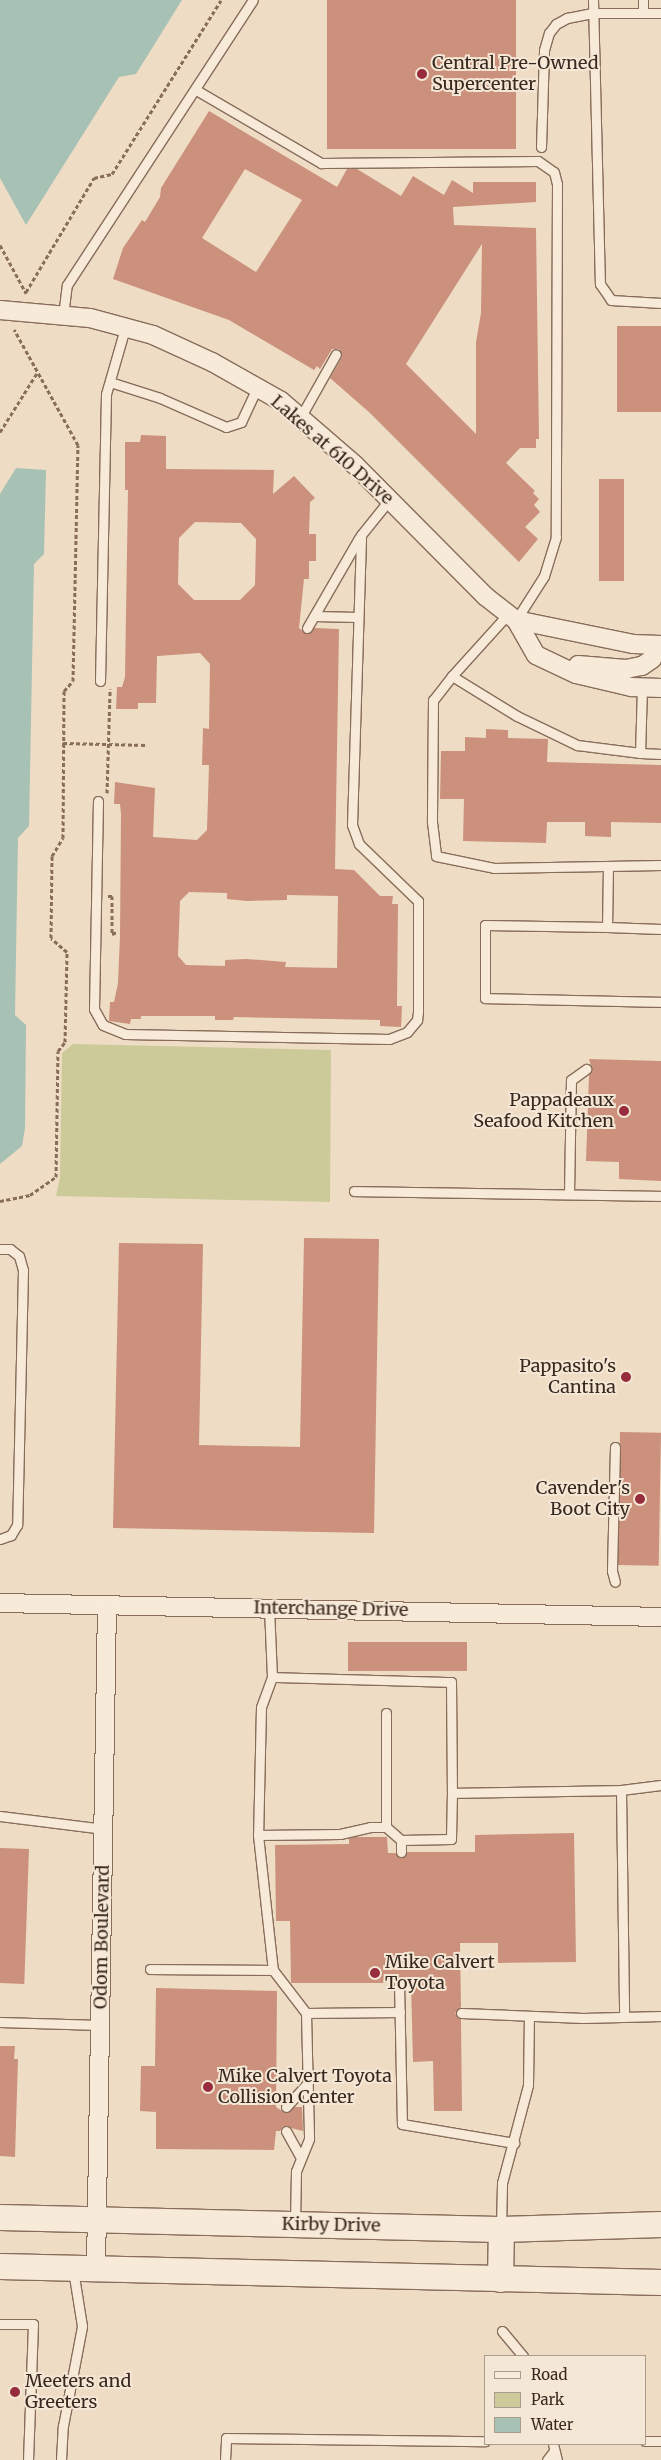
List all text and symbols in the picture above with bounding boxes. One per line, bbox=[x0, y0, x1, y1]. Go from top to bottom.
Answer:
place label: Central Pre-Owned Supercenter bbox=[432, 53, 599, 96]
marker: Central Pre-Owned Supercenter bbox=[416, 68, 428, 80]
street label: Lakes at 610 Drive bbox=[266, 391, 398, 509]
place label: Pappadeaux Seafood Kitchen bbox=[473, 1090, 614, 1132]
marker: Pappadeaux Seafood Kitchen bbox=[618, 1105, 630, 1117]
place label: Pappasito's Cantina bbox=[519, 1356, 616, 1398]
marker: Pappasito's Cantina bbox=[620, 1371, 632, 1383]
place label: Cavender's Boot City bbox=[536, 1478, 630, 1520]
marker: Cavender's Boot City bbox=[634, 1493, 646, 1505]
street label: Interchange Drive bbox=[253, 1597, 409, 1621]
street label: Odom Boulevard bbox=[90, 1865, 114, 2009]
place label: Mike Calvert Toyota bbox=[385, 1952, 495, 1995]
marker: Mike Calvert Toyota bbox=[369, 1967, 381, 1979]
place label: Mike Calvert Toyota Collision Center bbox=[218, 2066, 392, 2108]
marker: Mike Calvert Toyota Collision Center bbox=[202, 2081, 214, 2093]
street label: Kirby Drive bbox=[281, 2213, 381, 2237]
legend bbox=[483, 2355, 646, 2445]
text: Road bbox=[531, 2365, 567, 2384]
place label: Meeters and Greeters bbox=[25, 2371, 131, 2414]
marker: Meeters and Greeters bbox=[9, 2386, 21, 2398]
text: Park bbox=[531, 2390, 564, 2409]
text: Water bbox=[531, 2415, 573, 2434]

